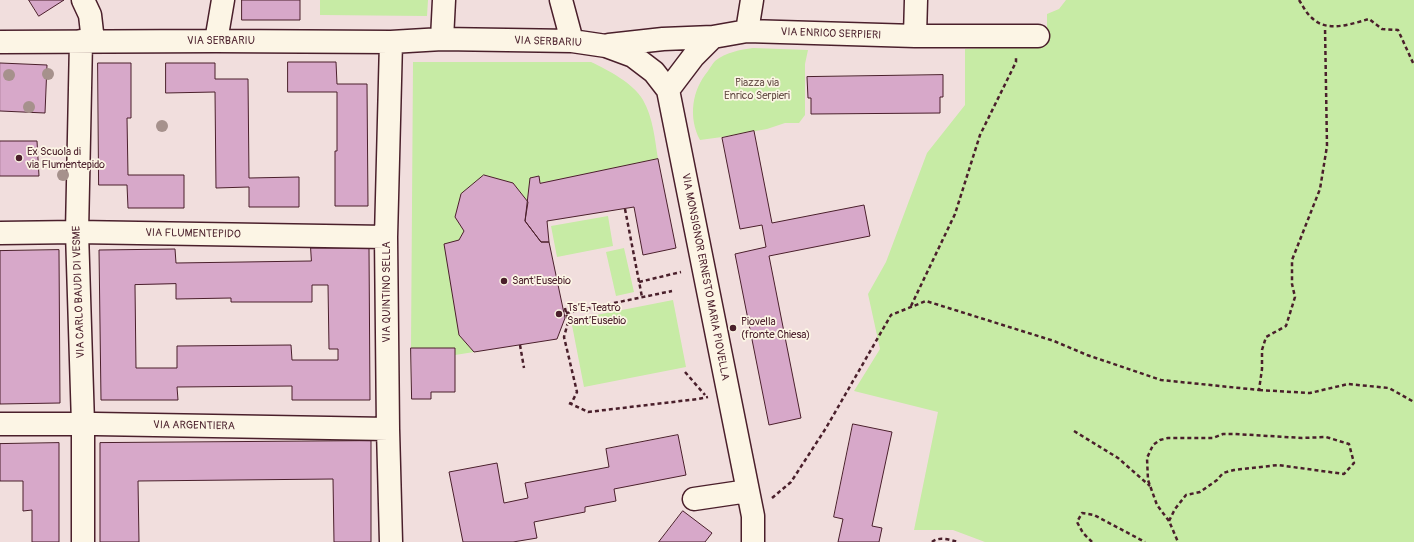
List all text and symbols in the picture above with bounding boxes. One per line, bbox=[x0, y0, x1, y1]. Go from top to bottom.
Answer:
street label: VIA ENRICO SERPIERI bbox=[780, 26, 882, 42]
street label: VIA SERBARIU bbox=[187, 34, 255, 48]
street label: VIA SERBARIU bbox=[514, 34, 582, 50]
park label: Piazza via Enrico Serpieri bbox=[724, 76, 790, 102]
place label: Ex Scuola di via Flumentepido bbox=[27, 145, 105, 171]
marker: Ex Scuola di via Flumentepido bbox=[14, 153, 24, 163]
street label: VIA MONSIGNOR ERNESTO MARIA PIOVELLA bbox=[678, 172, 732, 382]
street label: VIA CARLO BAUDI DI VESME bbox=[70, 225, 88, 359]
street label: VIA FLUMENTEPIDO bbox=[145, 227, 241, 241]
street label: VIA QUINTINO SELLA bbox=[380, 241, 394, 343]
place label: Sant'Eusebio bbox=[512, 274, 571, 288]
marker: Sant'Eusebio bbox=[499, 276, 509, 286]
place label: Ts’E, Teatro Sant’Eusebio bbox=[567, 301, 626, 327]
marker: Ts’E, Teatro Sant’Eusebio bbox=[554, 309, 564, 319]
place label: Piovella (fronte Chiesa) bbox=[741, 315, 810, 341]
marker: Piovella (fronte Chiesa) bbox=[728, 323, 738, 333]
street label: VIA ARGENTIERA bbox=[153, 419, 235, 433]

